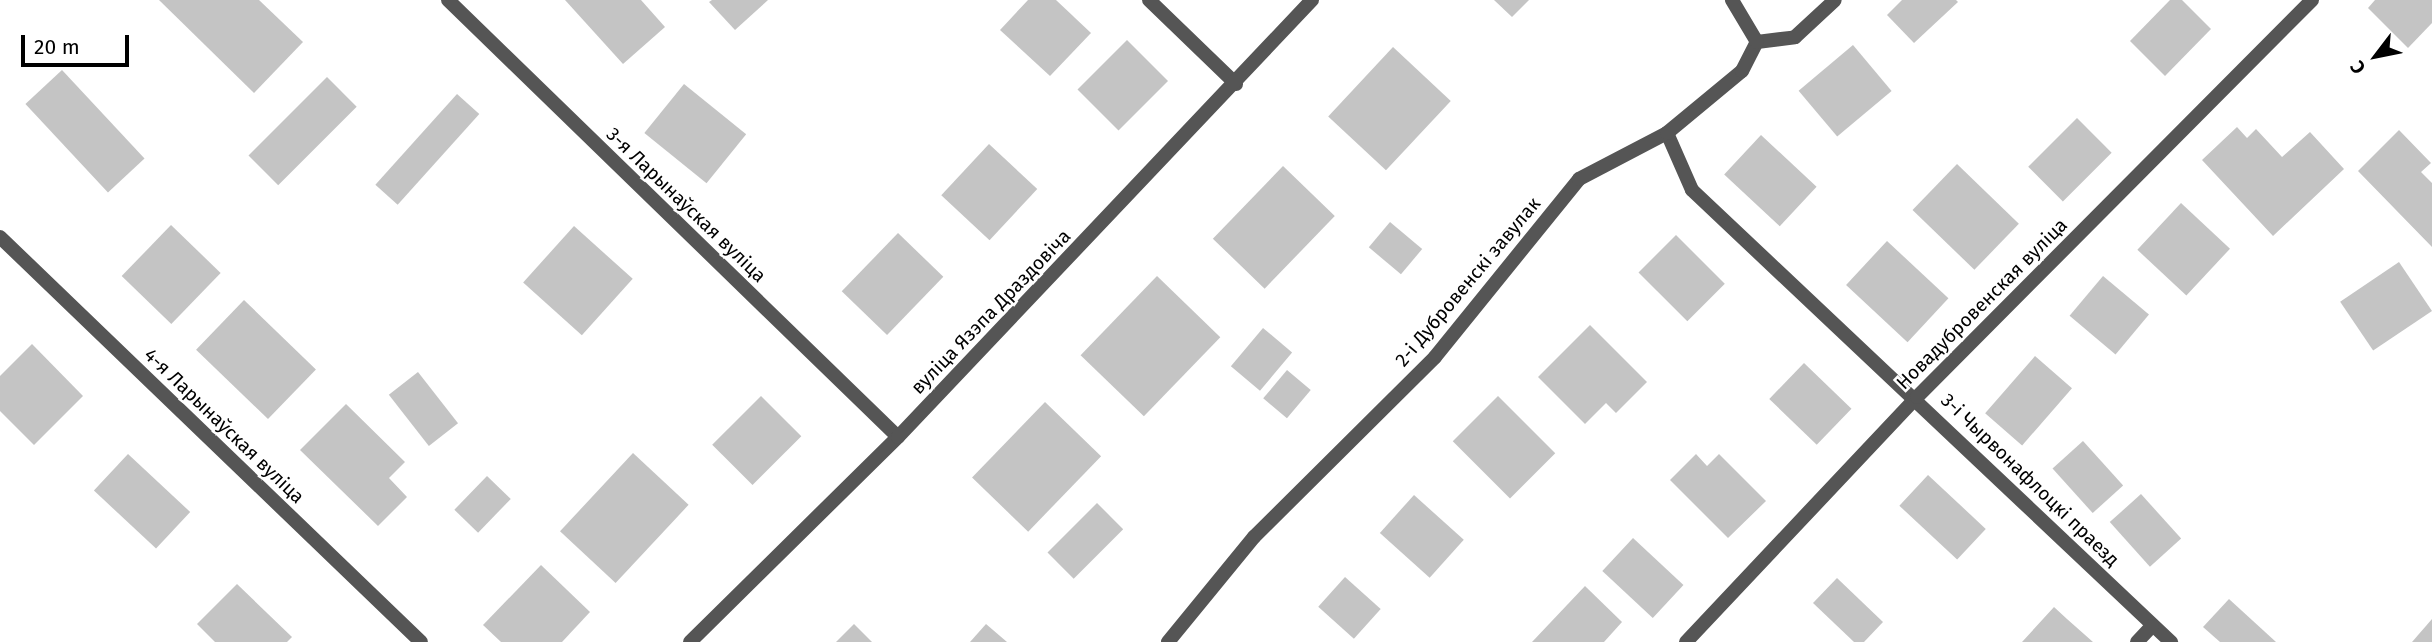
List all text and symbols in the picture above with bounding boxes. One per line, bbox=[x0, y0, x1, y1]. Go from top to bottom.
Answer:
scale bar bbox=[24, 21, 133, 65]
north arrow bbox=[2341, 21, 2411, 91]
text: 20 m bbox=[34, 34, 80, 60]
text: С bbox=[2345, 57, 2370, 78]
street label: 3-я Ларынаўская вуліца bbox=[602, 123, 770, 287]
street label: 2-і Дубровенскі завулак bbox=[1391, 193, 1545, 371]
street label: Новадубровенская вуліца bbox=[1892, 214, 2072, 394]
street label: вуліца Язэпа Драздовіча bbox=[906, 225, 1076, 399]
street label: 4-я Ларынаўская вуліца bbox=[139, 344, 309, 508]
street label: 3-і Чырвонафлоцкі праезд bbox=[1936, 389, 2124, 571]

